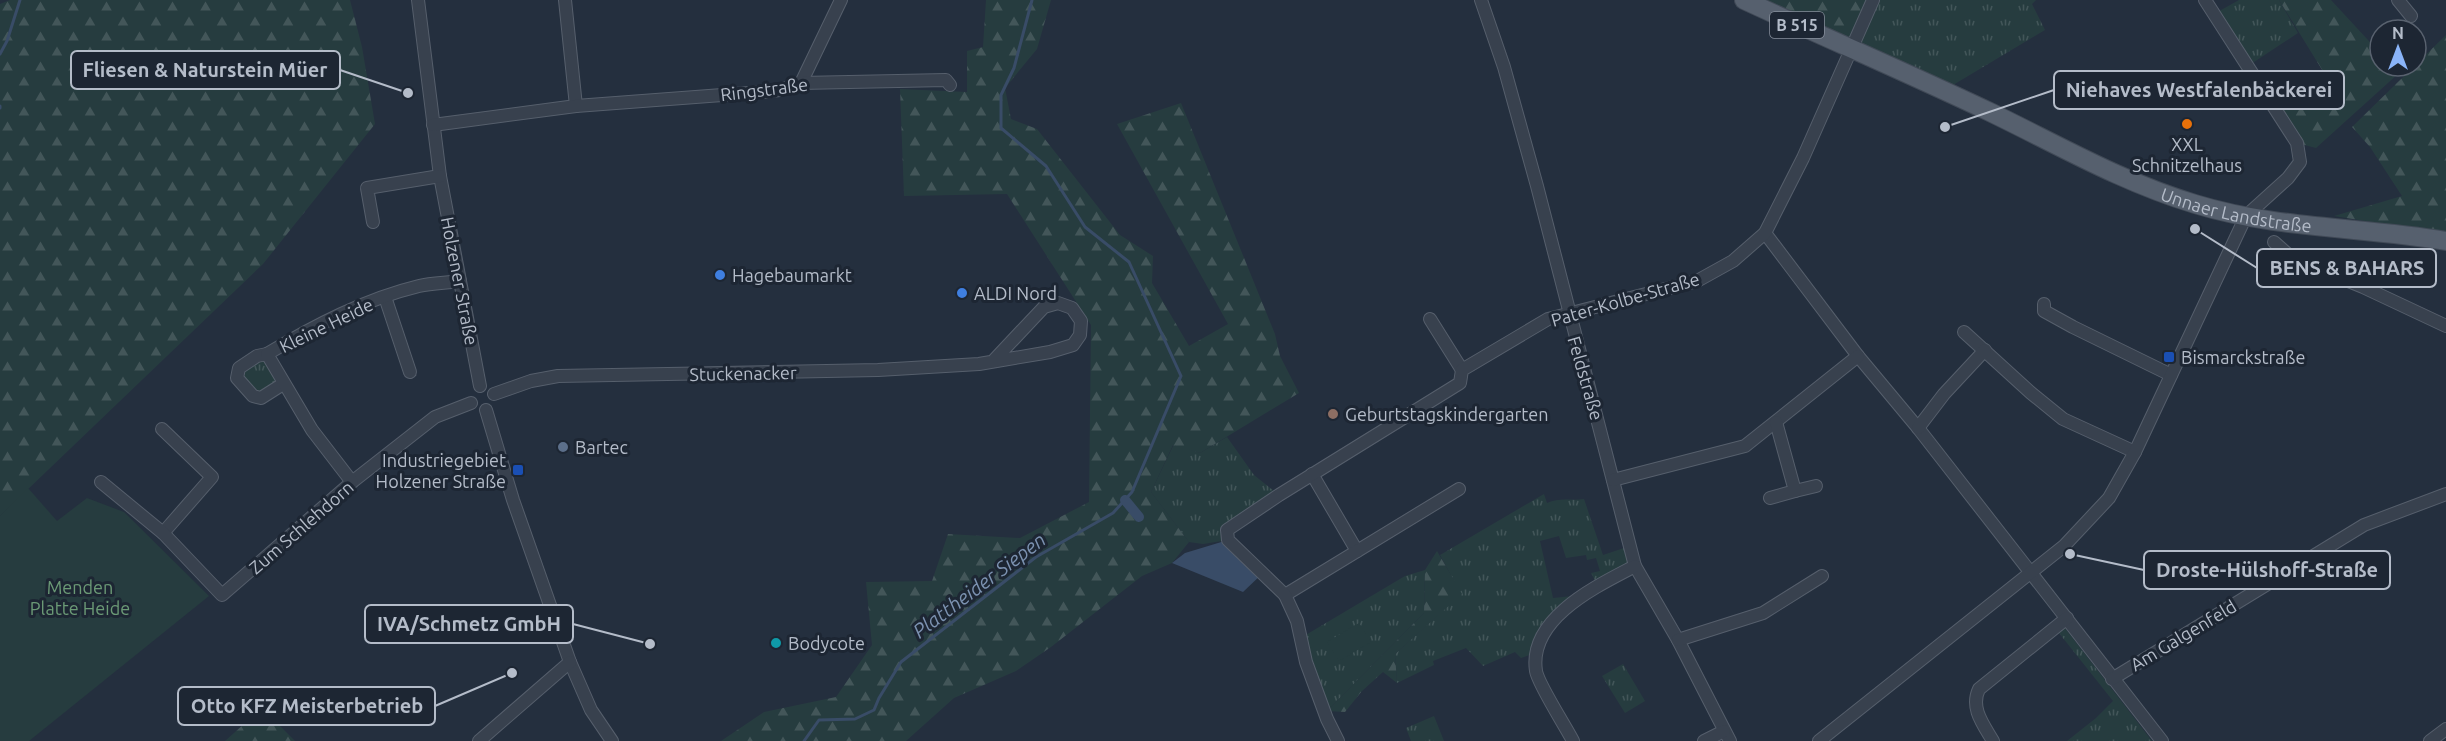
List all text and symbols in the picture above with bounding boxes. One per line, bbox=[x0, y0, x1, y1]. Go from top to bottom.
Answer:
road number: B 515 bbox=[1770, 12, 1824, 38]
north arrow bbox=[2368, 18, 2428, 78]
text: N bbox=[2392, 24, 2404, 42]
callout: Fliesen & Naturstein Müer bbox=[71, 51, 340, 89]
text: Fliesen & Naturstein Müer bbox=[82, 58, 328, 81]
callout: Niehaves Westfalenbäckerei bbox=[2054, 71, 2344, 109]
street label: Ringstraße bbox=[719, 74, 809, 104]
text: Niehaves Westfalenbäckerei bbox=[2066, 78, 2332, 101]
marker: XXL Schnitzelhaus bbox=[2180, 117, 2194, 131]
place label: XXL Schnitzelhaus bbox=[2132, 134, 2242, 175]
street label: Unnaer Landstraße bbox=[2158, 183, 2313, 236]
street label: Holzener Straße bbox=[438, 215, 482, 347]
callout: BENS & BAHARS bbox=[2257, 249, 2436, 287]
text: BENS & BAHARS bbox=[2270, 256, 2424, 279]
place label: Hagebaumarkt bbox=[732, 265, 852, 285]
marker: Hagebaumarkt bbox=[713, 268, 727, 282]
street label: Pater-Kolbe-Straße bbox=[1548, 268, 1702, 330]
place label: ALDI Nord bbox=[974, 283, 1057, 303]
marker: ALDI Nord bbox=[955, 286, 969, 300]
street label: Kleine Heide bbox=[276, 294, 376, 356]
street label: Feldstraße bbox=[1564, 334, 1608, 422]
place label: Bismarckstraße bbox=[2181, 347, 2305, 367]
marker: Bismarckstraße bbox=[2162, 350, 2176, 364]
street label: Stuckenacker bbox=[689, 362, 797, 384]
place label: Geburtstagskindergarten bbox=[1345, 404, 1549, 424]
marker: Geburtstagskindergarten bbox=[1326, 407, 1340, 421]
place label: Bartec bbox=[575, 437, 628, 457]
marker: Bartec bbox=[556, 440, 570, 454]
place label: Industriegebiet Holzener Straße bbox=[376, 450, 506, 491]
marker: Industriegebiet Holzener Straße bbox=[511, 463, 525, 477]
street label: Zum Schlehdorn bbox=[245, 476, 357, 578]
water label: Plattheider Siepen bbox=[908, 528, 1050, 642]
callout: Droste-Hülshoff-Straße bbox=[2144, 551, 2390, 589]
text: Droste-Hülshoff-Straße bbox=[2156, 558, 2378, 581]
park label: Menden Platte Heide bbox=[30, 577, 130, 618]
street label: Am Galgenfeld bbox=[2126, 596, 2240, 674]
callout: IVA/Schmetz GmbH bbox=[365, 605, 573, 643]
text: IVA/Schmetz GmbH bbox=[377, 612, 561, 635]
place label: Bodycote bbox=[788, 633, 865, 653]
marker: Bodycote bbox=[769, 636, 783, 650]
callout: Otto KFZ Meisterbetrieb bbox=[178, 687, 435, 725]
text: Otto KFZ Meisterbetrieb bbox=[191, 694, 423, 717]

